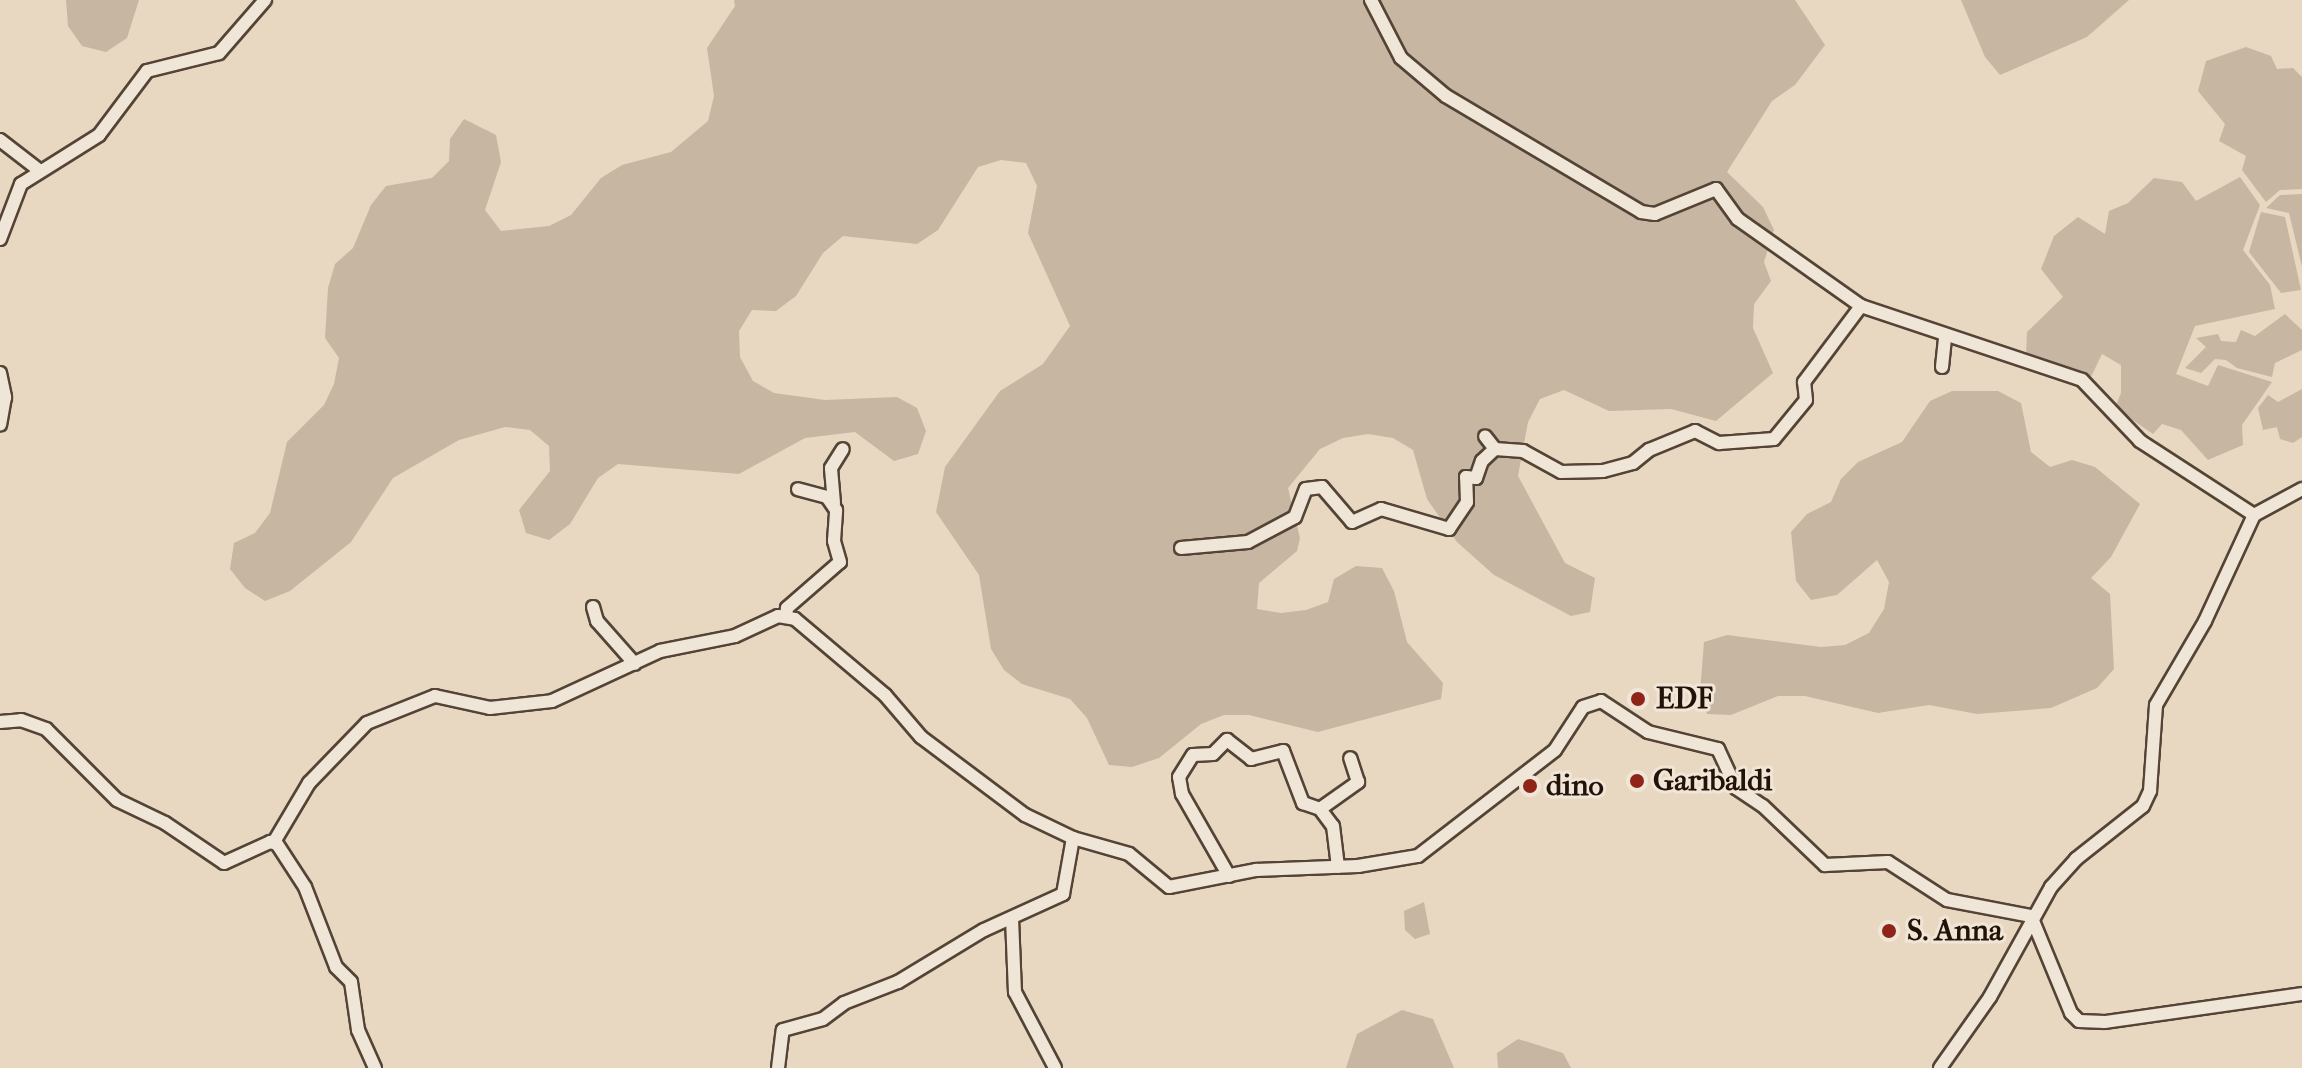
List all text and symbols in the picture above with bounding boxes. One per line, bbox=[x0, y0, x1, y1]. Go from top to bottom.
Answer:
place label: EDF bbox=[1656, 681, 1713, 717]
marker: EDF bbox=[1627, 688, 1649, 710]
place label: Garibaldi bbox=[1653, 763, 1772, 799]
place label: dino bbox=[1546, 768, 1604, 804]
marker: Garibaldi bbox=[1628, 772, 1646, 790]
marker: dino bbox=[1521, 777, 1539, 795]
place label: S. Anna bbox=[1907, 913, 2003, 949]
marker: S. Anna bbox=[1878, 920, 1900, 942]

